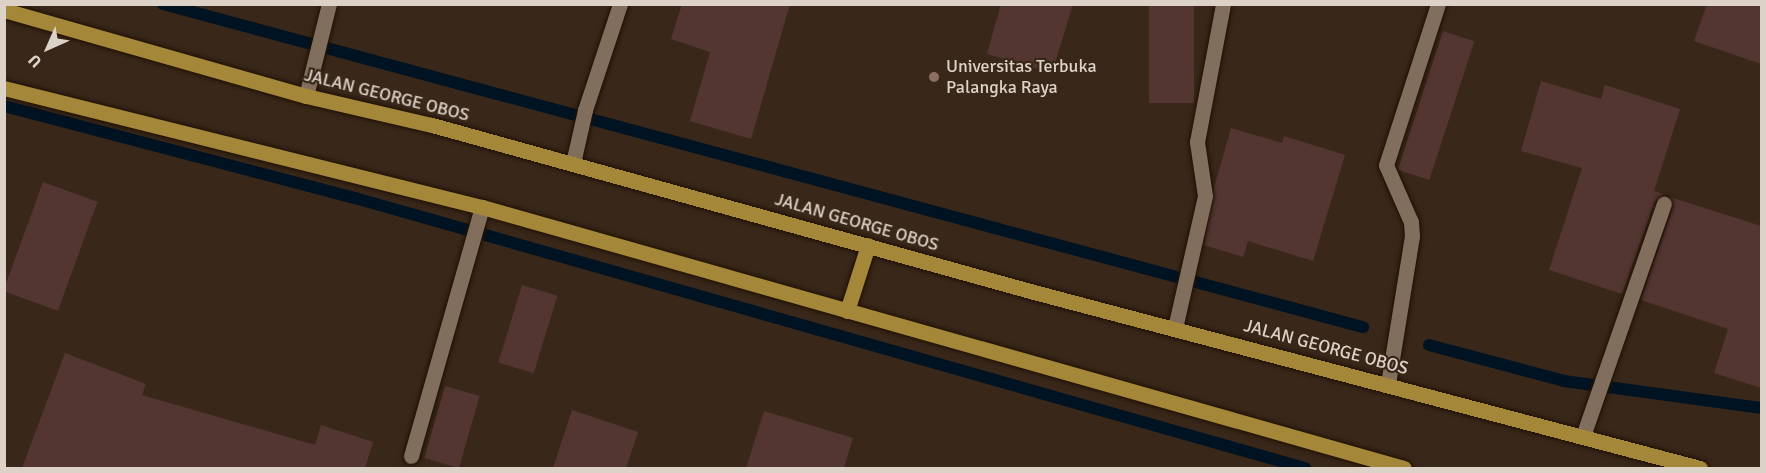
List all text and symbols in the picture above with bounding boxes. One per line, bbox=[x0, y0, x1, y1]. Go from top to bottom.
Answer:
north arrow bbox=[18, 18, 78, 78]
text: U bbox=[24, 50, 46, 72]
place label: Universitas Terbuka Palangka Raya bbox=[946, 56, 1097, 98]
street label: JALAN GEORGE OBOS bbox=[302, 64, 472, 126]
marker: Universitas Terbuka Palangka Raya bbox=[927, 70, 941, 84]
street label: JALAN GEORGE OBOS bbox=[773, 188, 941, 256]
street label: JALAN GEORGE OBOS bbox=[1241, 315, 1411, 379]

